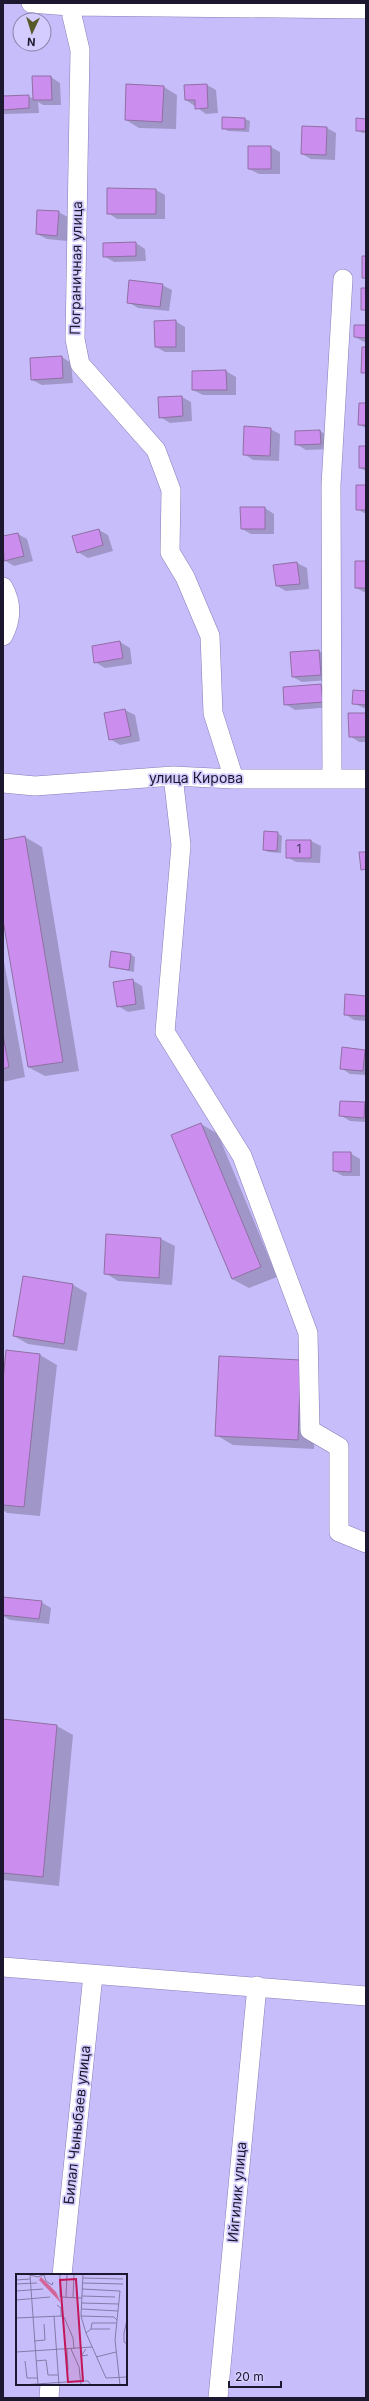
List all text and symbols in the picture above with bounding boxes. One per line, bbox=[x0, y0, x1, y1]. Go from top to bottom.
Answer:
north arrow bbox=[12, 12, 52, 52]
text: N bbox=[27, 35, 36, 49]
street label: Пограничная улица bbox=[66, 201, 85, 335]
street label: улица Кирова bbox=[149, 769, 243, 786]
house number: 1 bbox=[297, 841, 301, 856]
street label: Билал Чыныбаев улица bbox=[60, 2045, 93, 2205]
street label: Ийгилик улица bbox=[224, 2141, 249, 2243]
inset map bbox=[16, 2274, 127, 2385]
scale bar bbox=[229, 2363, 281, 2389]
text: 20 m bbox=[235, 2369, 264, 2384]

